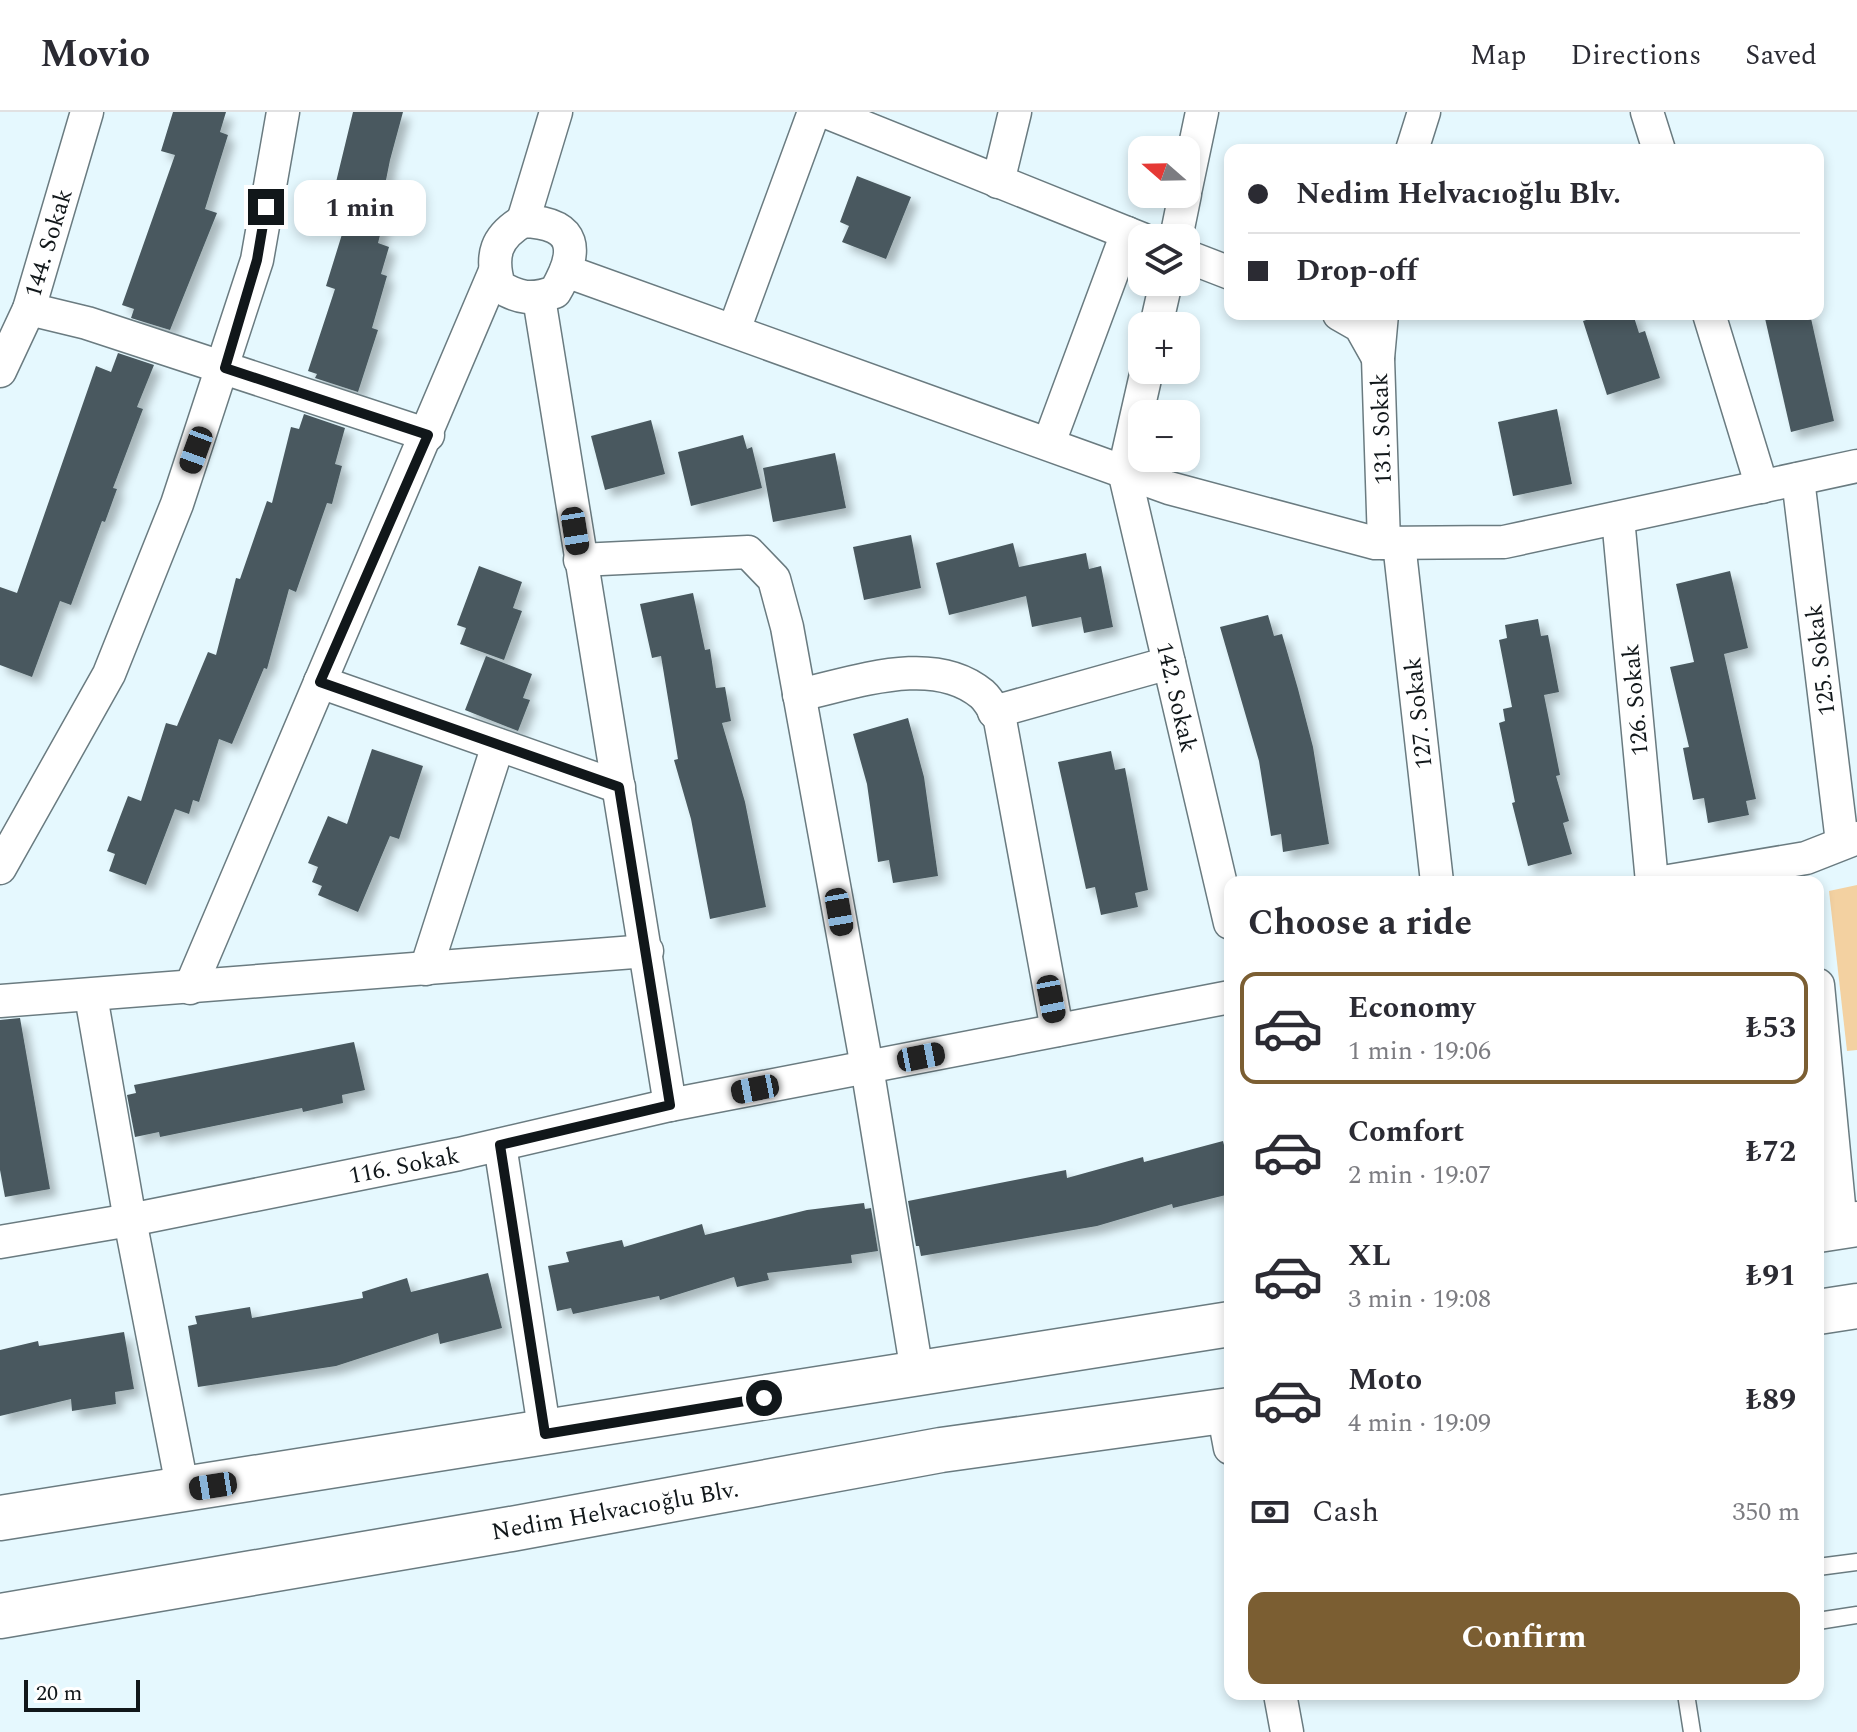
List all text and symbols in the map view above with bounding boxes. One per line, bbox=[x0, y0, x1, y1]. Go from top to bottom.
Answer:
text: Movio bbox=[40, 26, 150, 84]
text: Map bbox=[1470, 34, 1527, 77]
text: Directions bbox=[1571, 34, 1701, 77]
text: Saved bbox=[1745, 34, 1817, 77]
north arrow bbox=[1128, 136, 1200, 208]
map controls bbox=[1128, 136, 1200, 472]
text: Nedim Helvacıoğlu Blv. bbox=[1296, 171, 1621, 217]
callout: 1 min bbox=[294, 179, 426, 235]
street label: 144. Sokak bbox=[15, 184, 83, 302]
text: 1 min bbox=[325, 188, 395, 228]
route end bbox=[248, 189, 284, 225]
button: layers bbox=[1128, 224, 1200, 296]
text: Drop-off bbox=[1296, 248, 1417, 294]
button: + bbox=[1128, 312, 1200, 384]
street label: 131. Sokak bbox=[1362, 372, 1402, 486]
button: − bbox=[1128, 400, 1200, 472]
car bbox=[177, 423, 215, 477]
car bbox=[559, 505, 591, 557]
street label: 125. Sokak bbox=[1796, 602, 1846, 718]
street label: 142. Sokak bbox=[1146, 638, 1206, 756]
street label: 126. Sokak bbox=[1613, 642, 1659, 757]
street label: 127. Sokak bbox=[1395, 655, 1443, 771]
car bbox=[823, 886, 855, 938]
text: Choose a ride bbox=[1248, 896, 1472, 951]
car bbox=[1035, 973, 1067, 1025]
text: Economy bbox=[1348, 985, 1475, 1031]
icon: car bbox=[1252, 992, 1324, 1064]
text: ₺53 bbox=[1746, 1005, 1796, 1051]
text: 1 min · 19:06 bbox=[1348, 1031, 1491, 1071]
car bbox=[895, 1041, 947, 1073]
car bbox=[729, 1073, 781, 1105]
text: Comfort bbox=[1348, 1109, 1464, 1155]
icon: car bbox=[1252, 1116, 1324, 1188]
text: ₺72 bbox=[1746, 1129, 1796, 1175]
street label: 116. Sokak bbox=[346, 1138, 463, 1194]
text: 2 min · 19:07 bbox=[1348, 1155, 1491, 1195]
text: XL bbox=[1348, 1233, 1391, 1279]
icon: car bbox=[1252, 1240, 1324, 1312]
text: ₺91 bbox=[1746, 1253, 1796, 1299]
text: 3 min · 19:08 bbox=[1348, 1279, 1491, 1319]
text: Moto bbox=[1348, 1357, 1422, 1403]
icon: car bbox=[1252, 1364, 1324, 1436]
text: ₺89 bbox=[1746, 1377, 1796, 1423]
route start bbox=[746, 1380, 782, 1416]
text: 4 min · 19:09 bbox=[1348, 1403, 1491, 1443]
car bbox=[187, 1470, 239, 1502]
street label: Nedim Helvacıoğlu Blv. bbox=[489, 1472, 742, 1550]
text: Cash bbox=[1312, 1489, 1379, 1535]
icon: cash bbox=[1248, 1490, 1292, 1534]
text: 350 m bbox=[1732, 1492, 1800, 1532]
button: Confirm bbox=[1248, 1592, 1800, 1684]
scale bar bbox=[24, 1676, 140, 1712]
text: 20 m bbox=[36, 1677, 82, 1710]

